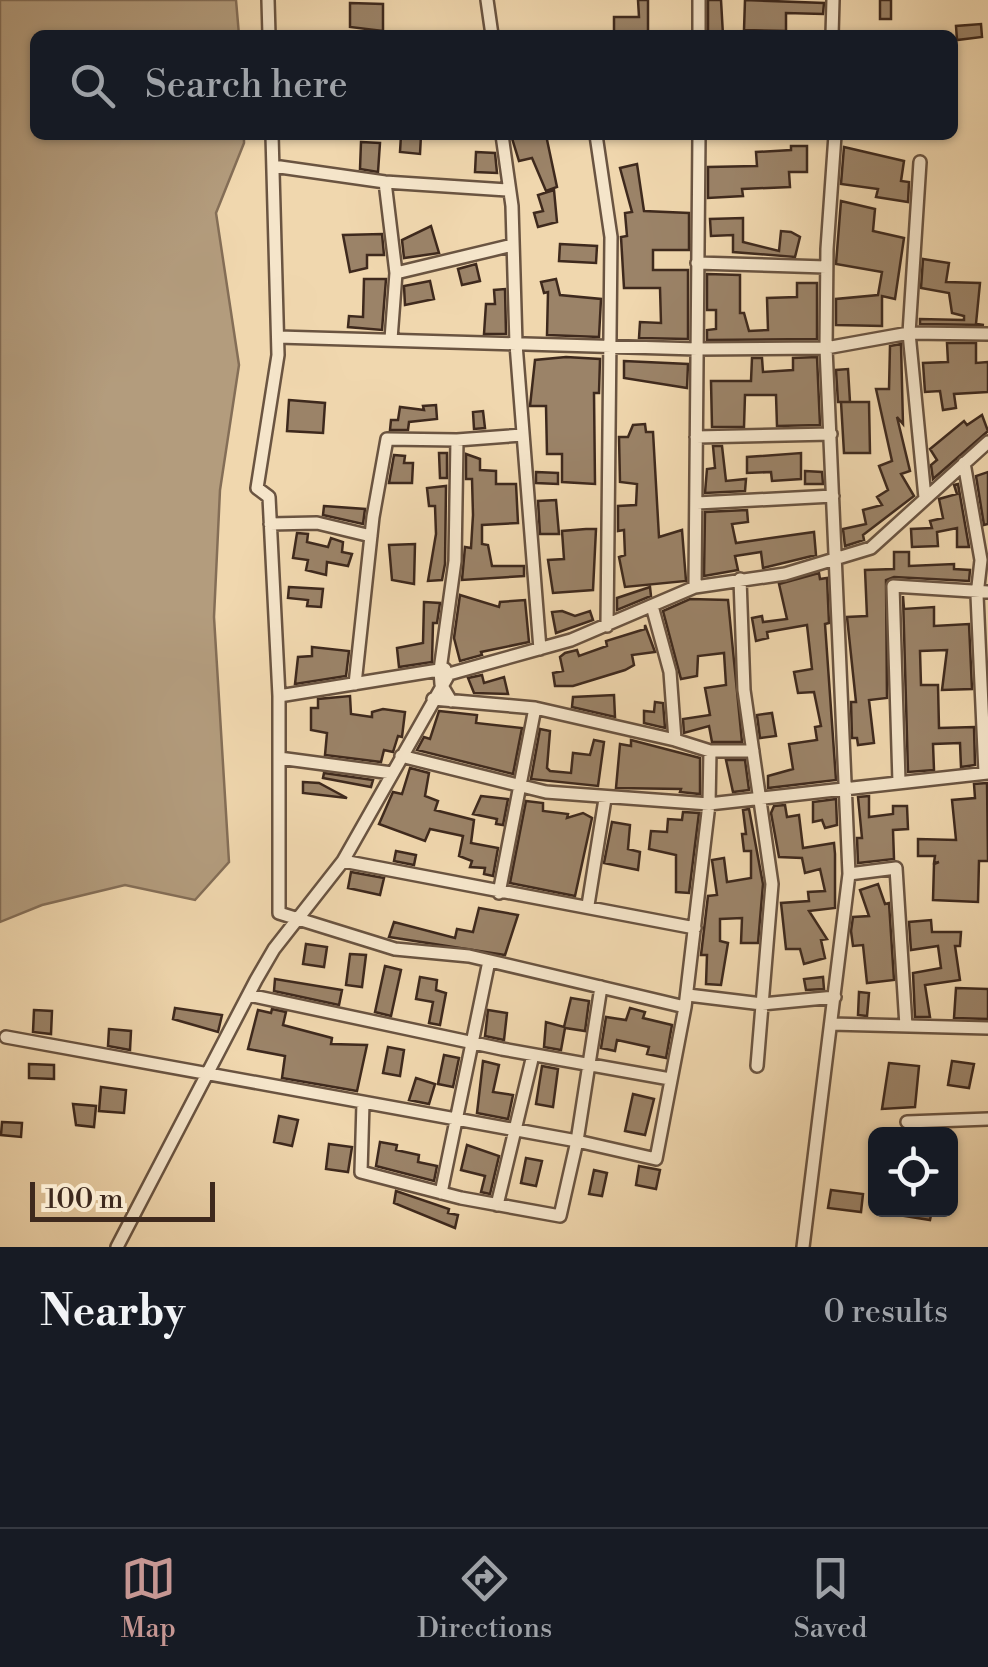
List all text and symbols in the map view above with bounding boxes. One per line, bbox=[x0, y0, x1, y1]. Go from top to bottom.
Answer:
search box bbox=[30, 30, 958, 140]
icon: search bbox=[65, 58, 120, 113]
text: Search here bbox=[145, 62, 348, 109]
map controls bbox=[868, 1127, 958, 1217]
button: locate bbox=[868, 1127, 958, 1217]
scale bar bbox=[30, 1177, 215, 1222]
text: 100 m bbox=[45, 1182, 124, 1217]
text: Nearby bbox=[40, 1286, 185, 1339]
text: 0 results bbox=[823, 1292, 948, 1332]
tab: Map bbox=[121, 1551, 176, 1646]
tab: Directions bbox=[417, 1551, 552, 1646]
tab: Saved bbox=[794, 1551, 867, 1646]

